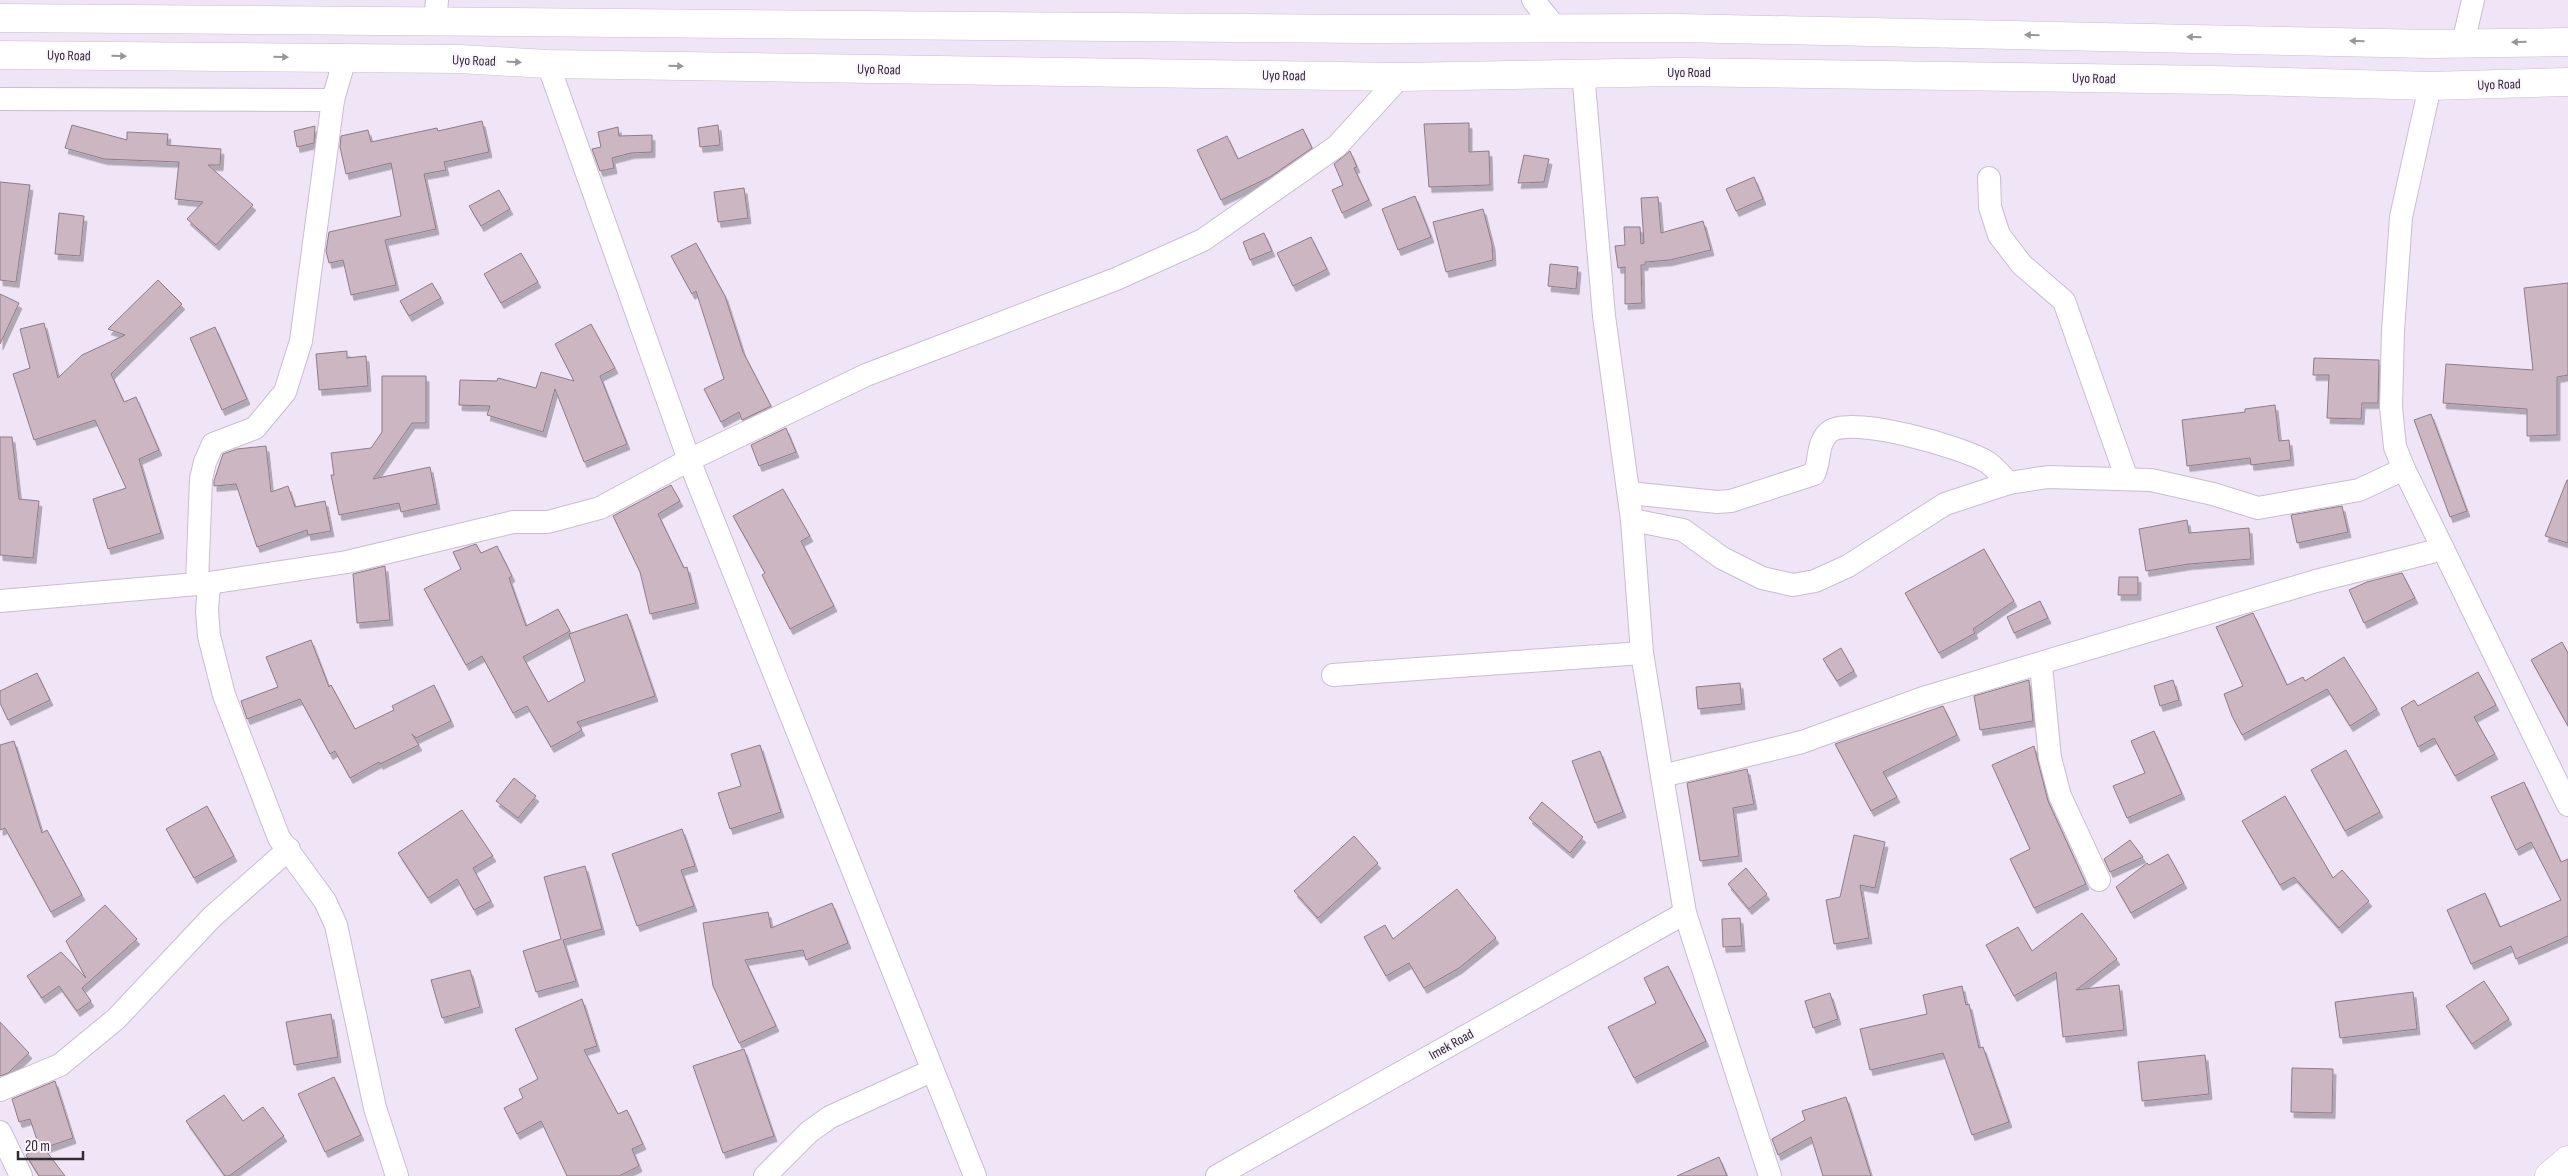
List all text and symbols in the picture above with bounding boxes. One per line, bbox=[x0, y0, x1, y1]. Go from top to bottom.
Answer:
one-way arrow bbox=[2024, 31, 2040, 39]
one-way arrow bbox=[2186, 33, 2202, 41]
one-way arrow bbox=[2349, 37, 2365, 45]
one-way arrow bbox=[2511, 39, 2527, 47]
street label: Uyo Road bbox=[47, 47, 91, 64]
street label: Uyo Road bbox=[452, 51, 496, 70]
one-way arrow bbox=[111, 52, 127, 60]
one-way arrow bbox=[273, 54, 289, 62]
one-way arrow bbox=[506, 58, 522, 66]
street label: Uyo Road bbox=[857, 61, 901, 78]
one-way arrow bbox=[668, 62, 684, 70]
street label: Uyo Road bbox=[1667, 64, 1711, 81]
street label: Uyo Road bbox=[1262, 67, 1306, 84]
street label: Uyo Road bbox=[2072, 70, 2116, 87]
street label: Uyo Road bbox=[2477, 75, 2521, 94]
street label: Imek Road bbox=[1426, 1025, 1477, 1064]
scale bar bbox=[18, 1128, 82, 1160]
text: 20 m bbox=[25, 1137, 50, 1156]

